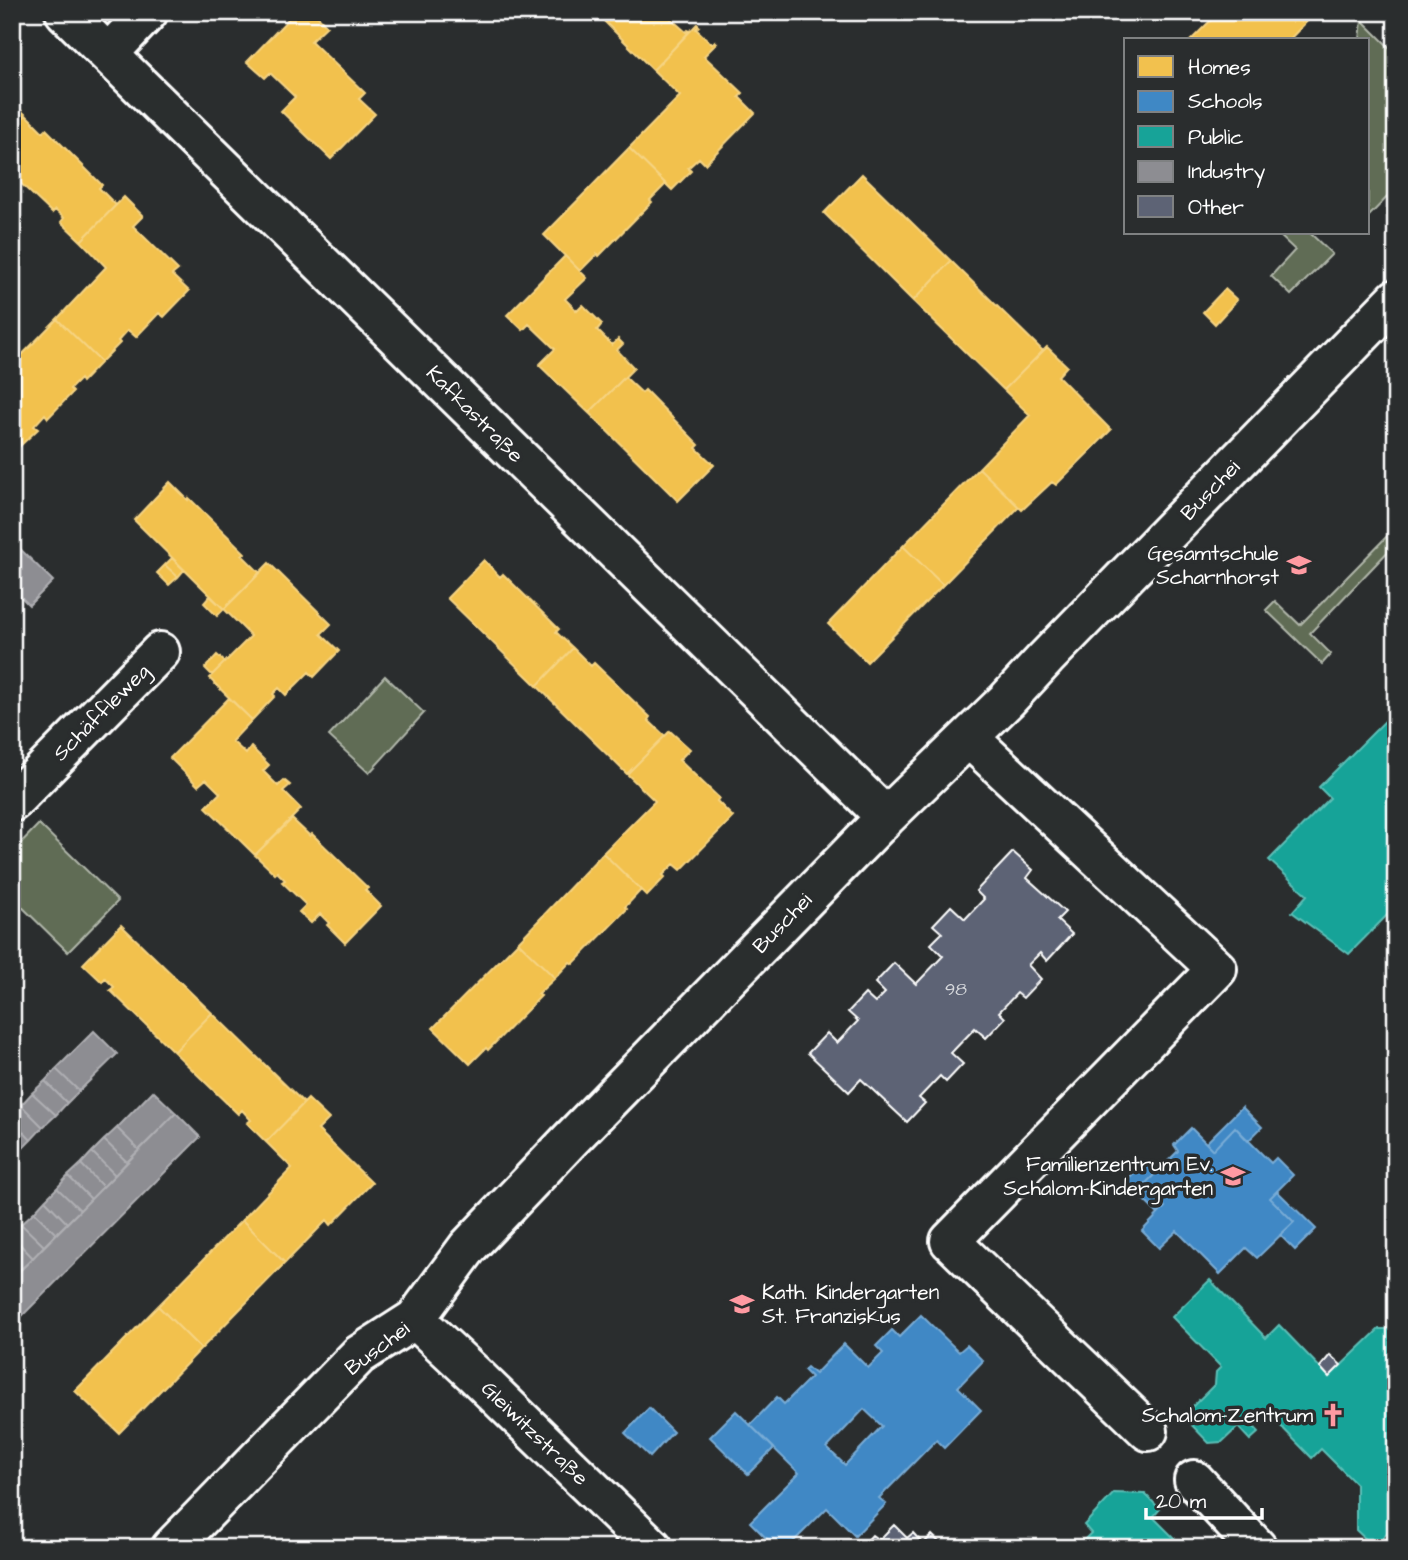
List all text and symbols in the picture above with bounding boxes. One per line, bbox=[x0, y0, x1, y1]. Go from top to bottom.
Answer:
legend bbox=[1124, 38, 1370, 234]
text: Homes bbox=[1188, 53, 1251, 82]
text: Schools bbox=[1188, 87, 1263, 116]
text: Public bbox=[1188, 123, 1244, 152]
text: Industry bbox=[1188, 157, 1266, 188]
text: Other bbox=[1188, 193, 1244, 222]
street label: Kafkastraße bbox=[419, 359, 530, 470]
street label: Buschei bbox=[1174, 454, 1247, 527]
place label: Gesamtschule Scharnhorst bbox=[1147, 539, 1280, 592]
school or university icon: Gesamtschule Scharnhorst bbox=[1285, 551, 1313, 579]
street label: Schäffleweg bbox=[46, 657, 158, 769]
street label: Buschei bbox=[746, 887, 819, 960]
house number: 98 bbox=[945, 977, 967, 1002]
place label: Familienzentrum Ev. Schalom-Kindergarten bbox=[1004, 1150, 1213, 1205]
school or university icon: Familienzentrum Ev. Schalom-Kindergarten bbox=[1219, 1162, 1247, 1190]
place label: Kath. Kindergarten St. Franziskus bbox=[762, 1278, 939, 1331]
school or university icon: Kath. Kindergarten St. Franziskus bbox=[728, 1290, 756, 1318]
street label: Buschei bbox=[339, 1314, 416, 1382]
street label: Gleiwitzstraße bbox=[475, 1375, 595, 1492]
place label: Schalom-Zentrum bbox=[1142, 1401, 1314, 1430]
church icon: Schalom-Zentrum bbox=[1319, 1401, 1347, 1429]
scale bar bbox=[1146, 1476, 1261, 1520]
text: 20 m bbox=[1156, 1487, 1207, 1516]

